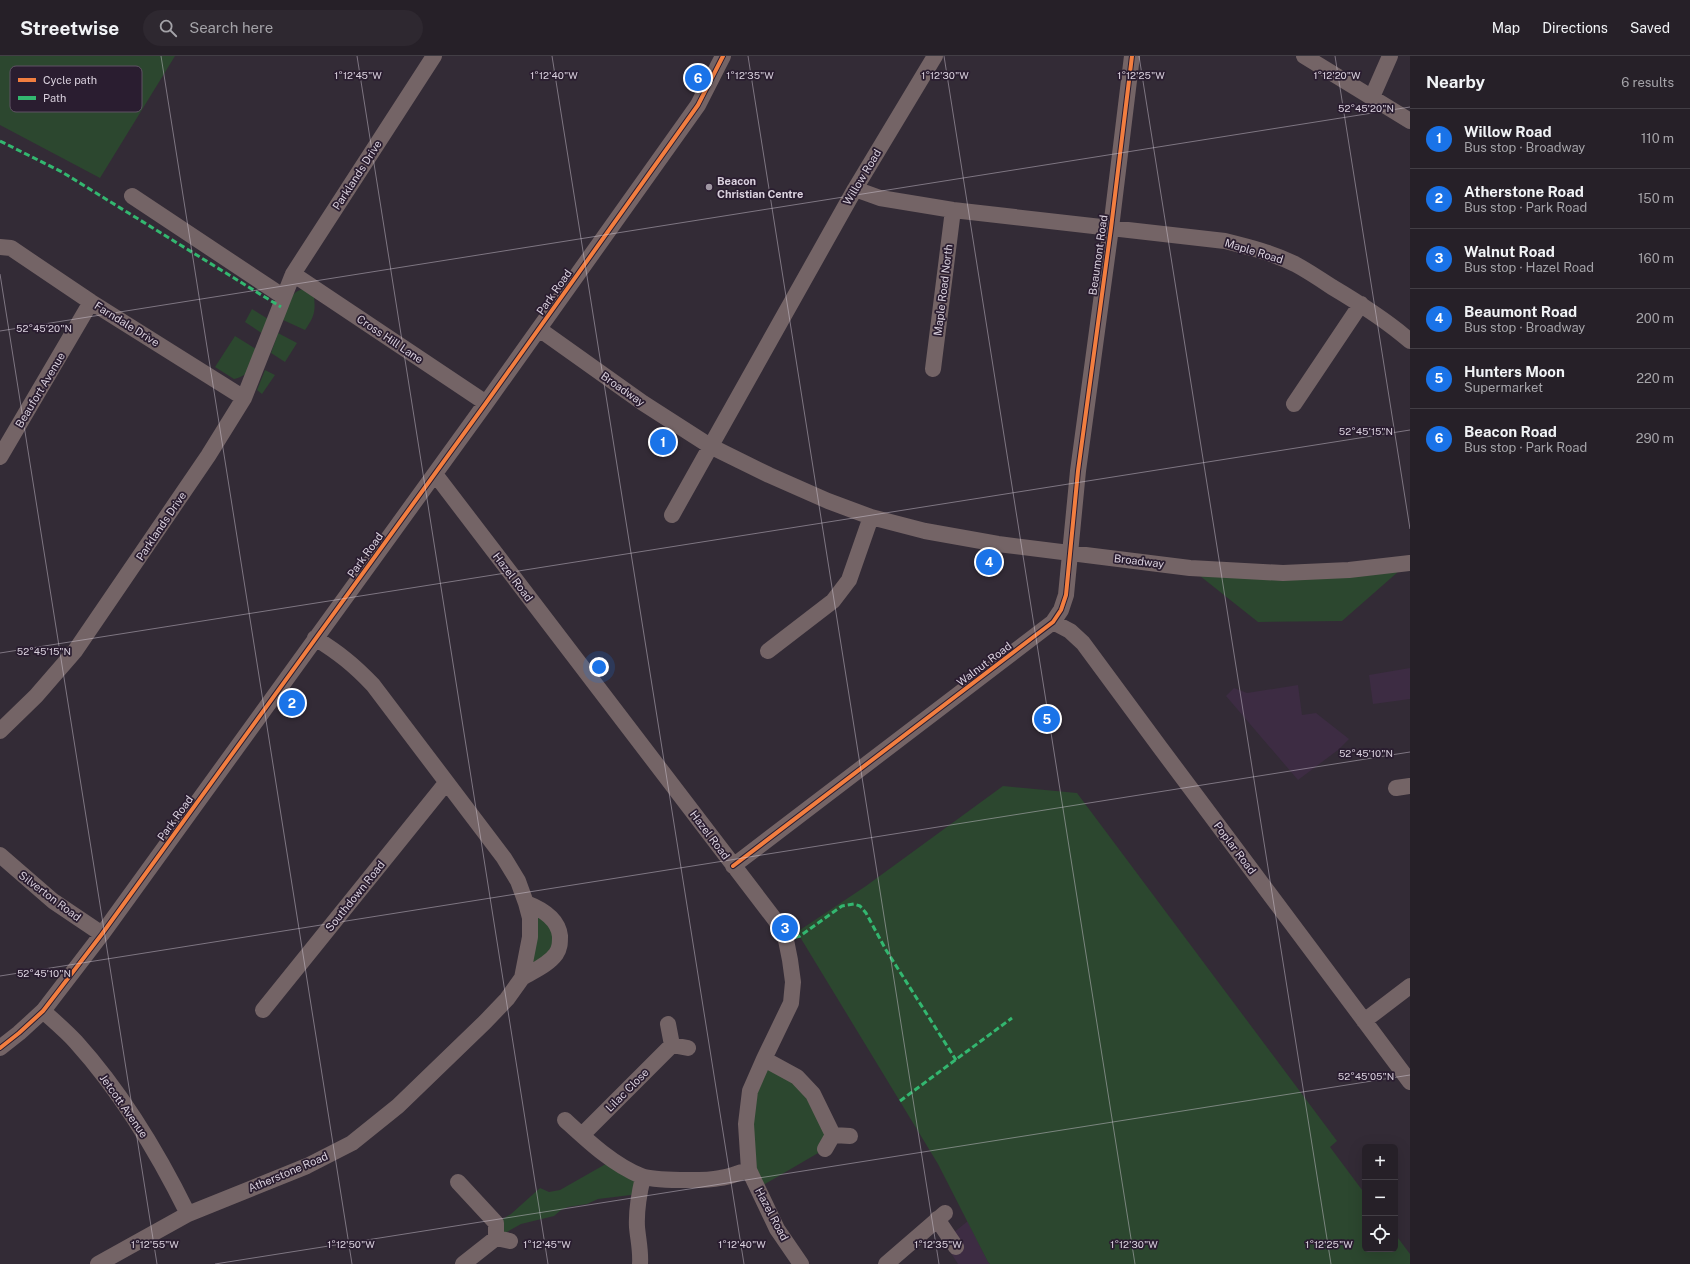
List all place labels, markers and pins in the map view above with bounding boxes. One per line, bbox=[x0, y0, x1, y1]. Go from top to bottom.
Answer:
pin: 6 bbox=[685, 63, 711, 93]
place label: Beacon Christian Centre bbox=[717, 175, 803, 200]
marker: Beacon Christian Centre bbox=[704, 182, 714, 192]
pin: 1 bbox=[650, 427, 676, 457]
pin: 4 bbox=[976, 547, 1002, 577]
pin: 2 bbox=[279, 688, 305, 718]
pin: 5 bbox=[1034, 704, 1060, 734]
pin: 3 bbox=[772, 913, 798, 943]

